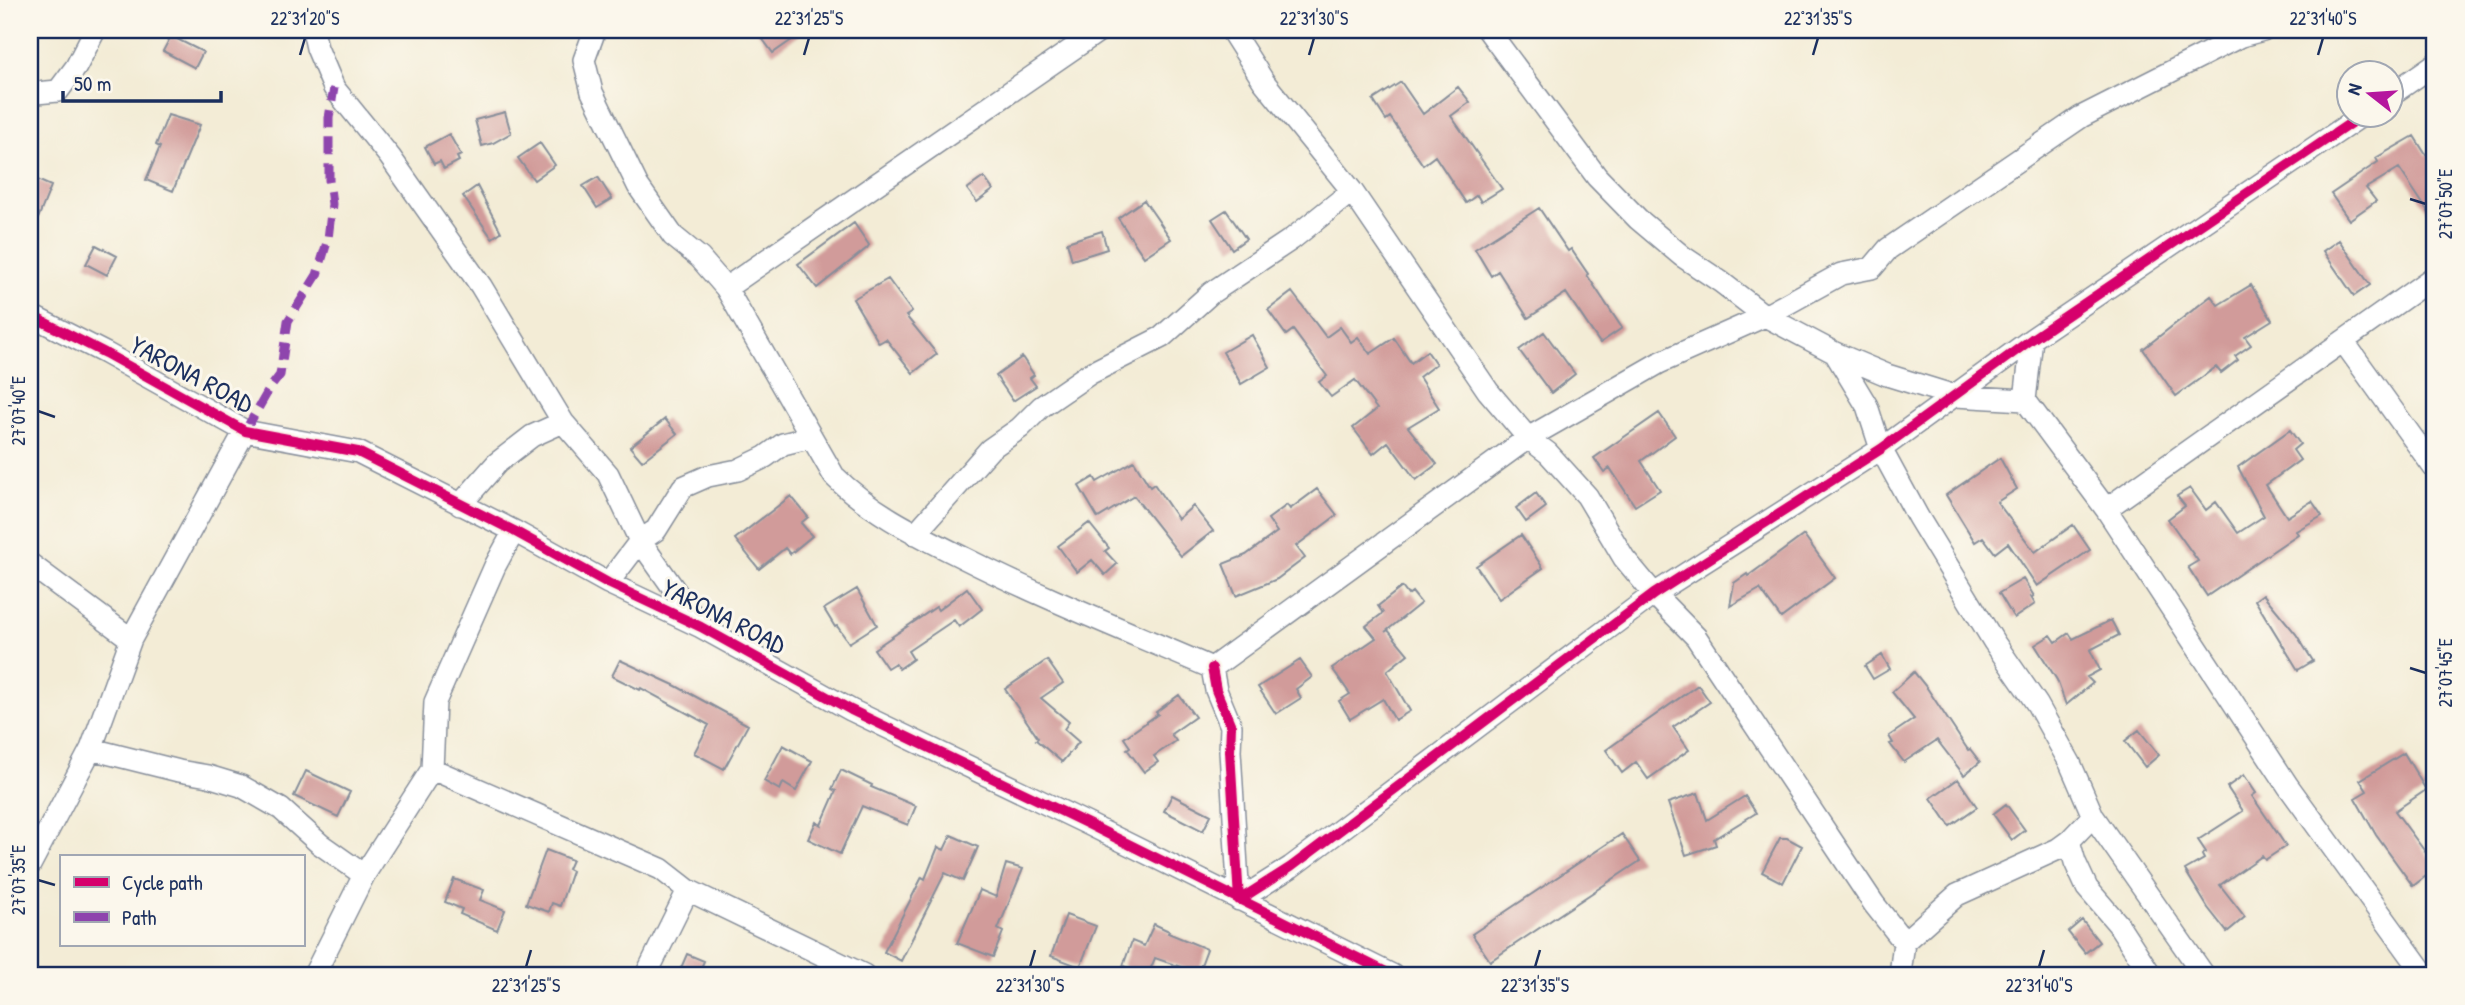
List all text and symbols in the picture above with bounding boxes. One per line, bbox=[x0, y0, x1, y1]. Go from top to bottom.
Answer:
text: 22°31'20"S bbox=[271, 6, 339, 31]
text: 22°31'25"S bbox=[775, 6, 843, 31]
text: 22°31'30"S bbox=[1280, 6, 1348, 31]
text: 22°31'35"S bbox=[1784, 6, 1852, 31]
text: 22°31'40"S bbox=[2289, 6, 2357, 31]
scale bar bbox=[63, 60, 220, 104]
north arrow bbox=[2336, 60, 2406, 130]
text: 50 m bbox=[74, 69, 111, 98]
text: N bbox=[2340, 80, 2368, 98]
text: 27°07'50"E bbox=[2433, 169, 2458, 239]
street label: YARONA ROAD bbox=[125, 327, 260, 421]
text: 27°07'40"E bbox=[6, 376, 31, 446]
street label: YARONA ROAD bbox=[656, 570, 792, 662]
text: 27°07'45"E bbox=[2433, 638, 2458, 708]
text: 27°07'35"E bbox=[6, 845, 31, 915]
legend bbox=[60, 855, 304, 946]
text: Cycle path bbox=[122, 868, 203, 897]
text: Path bbox=[122, 903, 157, 932]
text: 22°31'25"S bbox=[492, 973, 560, 998]
text: 22°31'30"S bbox=[996, 973, 1064, 998]
text: 22°31'35"S bbox=[1501, 973, 1569, 998]
text: 22°31'40"S bbox=[2005, 973, 2073, 998]

